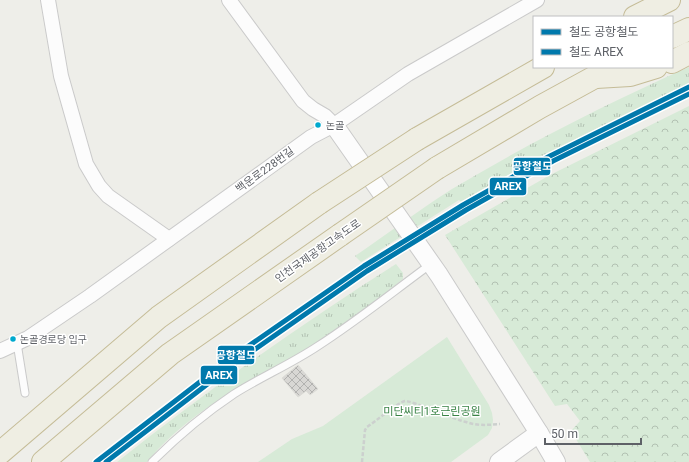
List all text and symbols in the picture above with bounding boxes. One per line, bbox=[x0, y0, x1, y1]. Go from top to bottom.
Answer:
legend bbox=[533, 16, 673, 68]
text: 철도 공항철도 bbox=[569, 25, 638, 39]
text: 철도 AREX bbox=[569, 45, 624, 59]
marker: 논골 bbox=[313, 120, 323, 130]
place label: 논골 bbox=[326, 120, 344, 131]
street label: 백운로228번길 bbox=[233, 144, 297, 196]
line badge: 공항철도 bbox=[513, 157, 551, 176]
text: 공항철도 bbox=[512, 160, 552, 173]
line badge: AREX bbox=[489, 177, 527, 196]
text: AREX bbox=[494, 180, 522, 193]
street label: 인천국제공항고속도로 bbox=[273, 217, 363, 285]
marker: 논골경로당 입구 bbox=[8, 334, 18, 344]
place label: 논골경로당 입구 bbox=[20, 334, 87, 345]
line badge: 공항철도 bbox=[217, 345, 255, 365]
text: 공항철도 bbox=[216, 349, 256, 362]
line badge: AREX bbox=[200, 365, 238, 385]
text: AREX bbox=[205, 369, 233, 382]
park label: 미단씨티1호근린공원 bbox=[383, 405, 481, 418]
scale bar bbox=[545, 420, 641, 446]
text: 50 m bbox=[551, 427, 578, 441]

